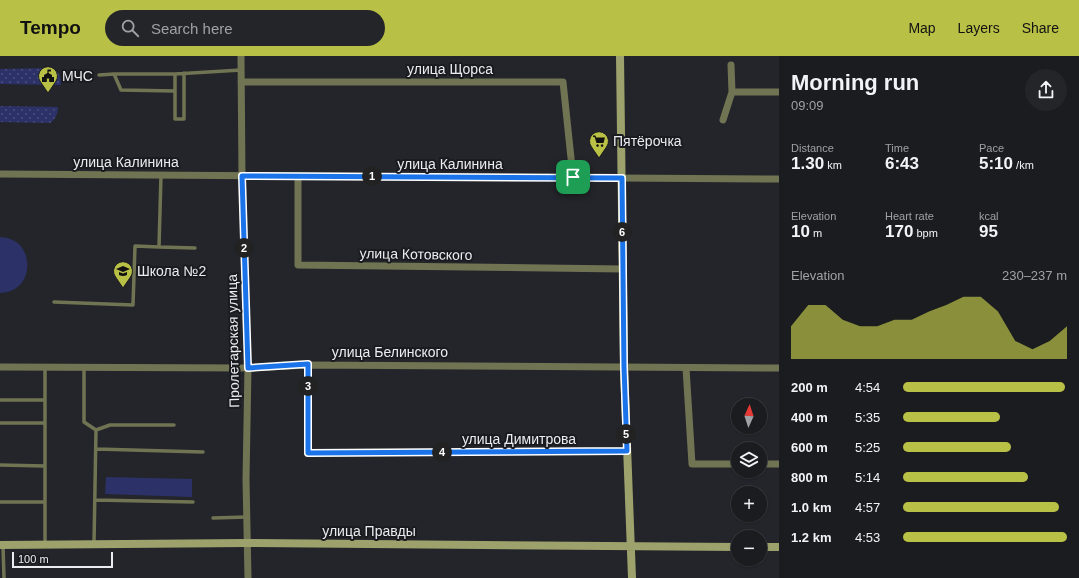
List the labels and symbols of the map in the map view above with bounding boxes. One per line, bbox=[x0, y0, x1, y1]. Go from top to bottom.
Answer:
street label: улица Щорса bbox=[407, 61, 493, 77]
public building icon: МЧС bbox=[37, 65, 59, 93]
place label: МЧС bbox=[62, 68, 93, 84]
supermarket icon: Пятёрочка bbox=[588, 130, 610, 158]
place label: Пятёрочка bbox=[613, 133, 682, 149]
street label: улица Калинина bbox=[73, 154, 179, 170]
street label: улица Калинина bbox=[397, 156, 503, 172]
pin bbox=[556, 160, 590, 194]
pin: 1 bbox=[362, 166, 382, 186]
pin: 6 bbox=[612, 222, 632, 242]
pin: 2 bbox=[234, 238, 254, 258]
street label: улица Котовского bbox=[359, 245, 473, 263]
school or university icon: Школа №2 bbox=[112, 260, 134, 288]
place label: Школа №2 bbox=[137, 263, 206, 279]
street label: Пролетарская улица bbox=[224, 274, 242, 408]
street label: улица Белинского bbox=[332, 344, 448, 360]
pin: 3 bbox=[298, 376, 318, 396]
north arrow bbox=[731, 398, 767, 434]
pin: 5 bbox=[616, 424, 636, 444]
street label: улица Димитрова bbox=[462, 431, 576, 447]
pin: 4 bbox=[432, 442, 452, 462]
street label: улица Правды bbox=[322, 523, 416, 539]
scale bar bbox=[12, 550, 113, 569]

